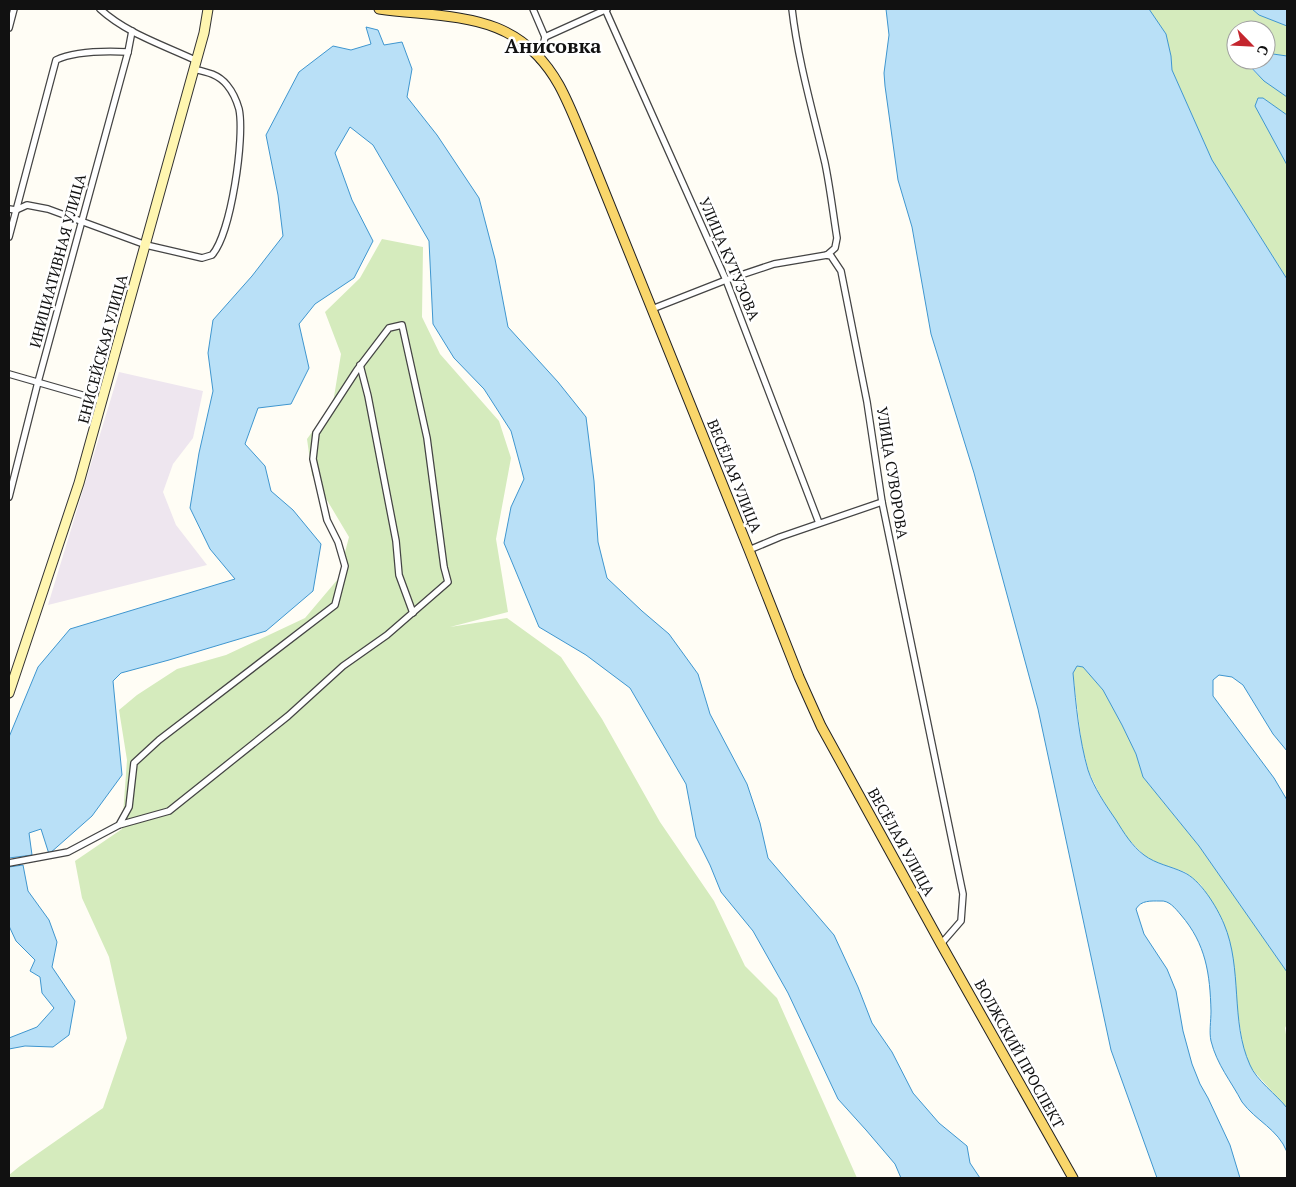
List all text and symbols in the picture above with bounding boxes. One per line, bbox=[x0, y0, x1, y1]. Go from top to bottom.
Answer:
north arrow bbox=[1226, 20, 1276, 70]
district label: Анисовка bbox=[505, 32, 601, 59]
text: С bbox=[1253, 42, 1274, 59]
street label: ИНИЦИАТИВНАЯ УЛИЦА bbox=[24, 171, 90, 350]
street label: УЛИЦА КУТУЗОВА bbox=[695, 194, 765, 324]
street label: ЕНИСЕЙСКАЯ УЛИЦА bbox=[72, 271, 132, 426]
street label: УЛИЦА СУВОРОВА bbox=[873, 405, 913, 541]
street label: ВЕСЁЛАЯ УЛИЦА bbox=[703, 416, 767, 536]
street label: ВЕСЁЛАЯ УЛИЦА bbox=[864, 784, 940, 900]
street label: ВОЛЖСКИЙ ПРОСПЕКТ bbox=[971, 975, 1069, 1132]

